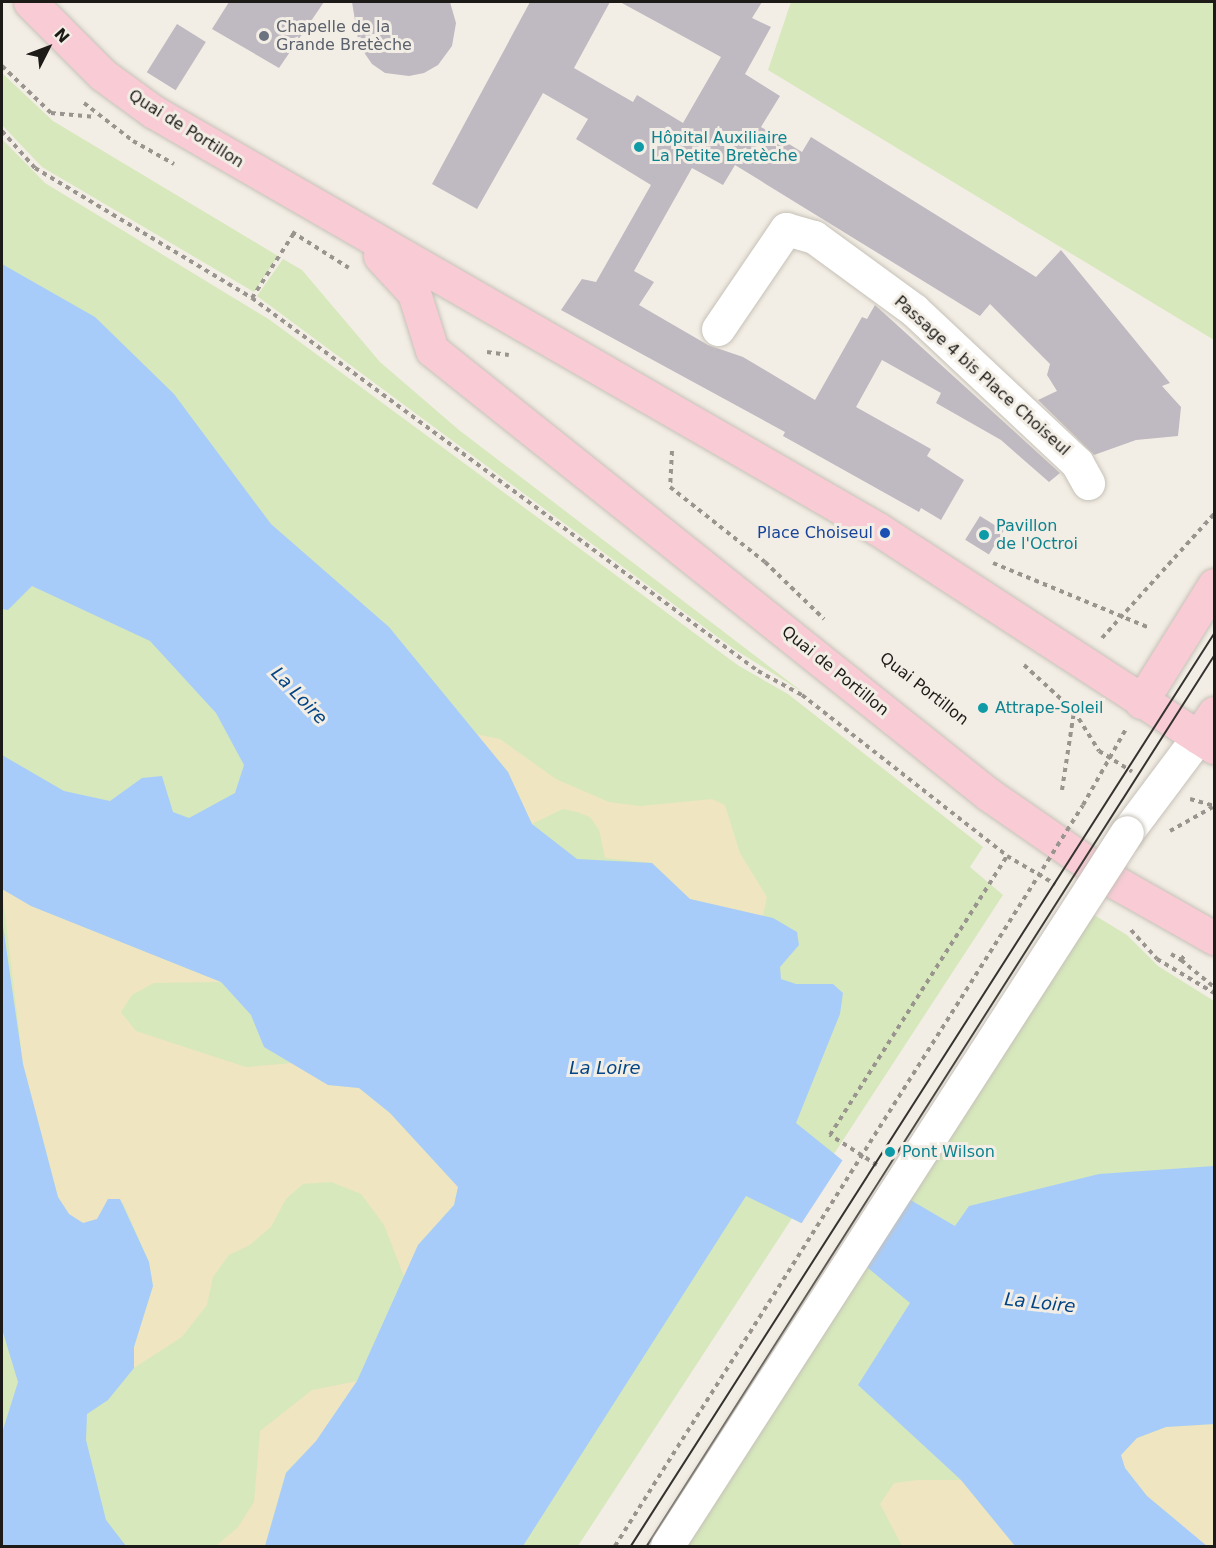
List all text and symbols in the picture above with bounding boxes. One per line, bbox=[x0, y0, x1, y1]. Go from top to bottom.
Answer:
place label: Chapelle de la Grande Bretèche bbox=[276, 17, 412, 55]
north arrow bbox=[18, 18, 78, 78]
text: N bbox=[50, 24, 73, 47]
marker: Chapelle de la Grande Bretèche bbox=[257, 29, 271, 43]
street label: Quai de Portillon bbox=[125, 86, 247, 172]
place label: Hôpital Auxiliaire La Petite Bretèche bbox=[651, 128, 798, 166]
marker: Hôpital Auxiliaire La Petite Bretèche bbox=[632, 140, 646, 154]
street label: Passage 4 bis Place Choiseul bbox=[890, 292, 1074, 460]
place label: Pavillon de l'Octroi bbox=[996, 516, 1078, 554]
place label: Place Choiseul bbox=[757, 523, 873, 543]
marker: Place Choiseul bbox=[878, 526, 892, 540]
marker: Pavillon de l'Octroi bbox=[977, 528, 991, 542]
street label: Quai de Portillon bbox=[778, 622, 892, 720]
street label: Quai Portillon bbox=[876, 648, 972, 730]
water label: La Loire bbox=[266, 663, 332, 729]
place label: Attrape-Soleil bbox=[995, 698, 1103, 718]
marker: Attrape-Soleil bbox=[976, 701, 990, 715]
water label: La Loire bbox=[569, 1057, 641, 1079]
place label: Pont Wilson bbox=[902, 1142, 995, 1162]
marker: Pont Wilson bbox=[883, 1145, 897, 1159]
water label: La Loire bbox=[1003, 1289, 1077, 1317]

